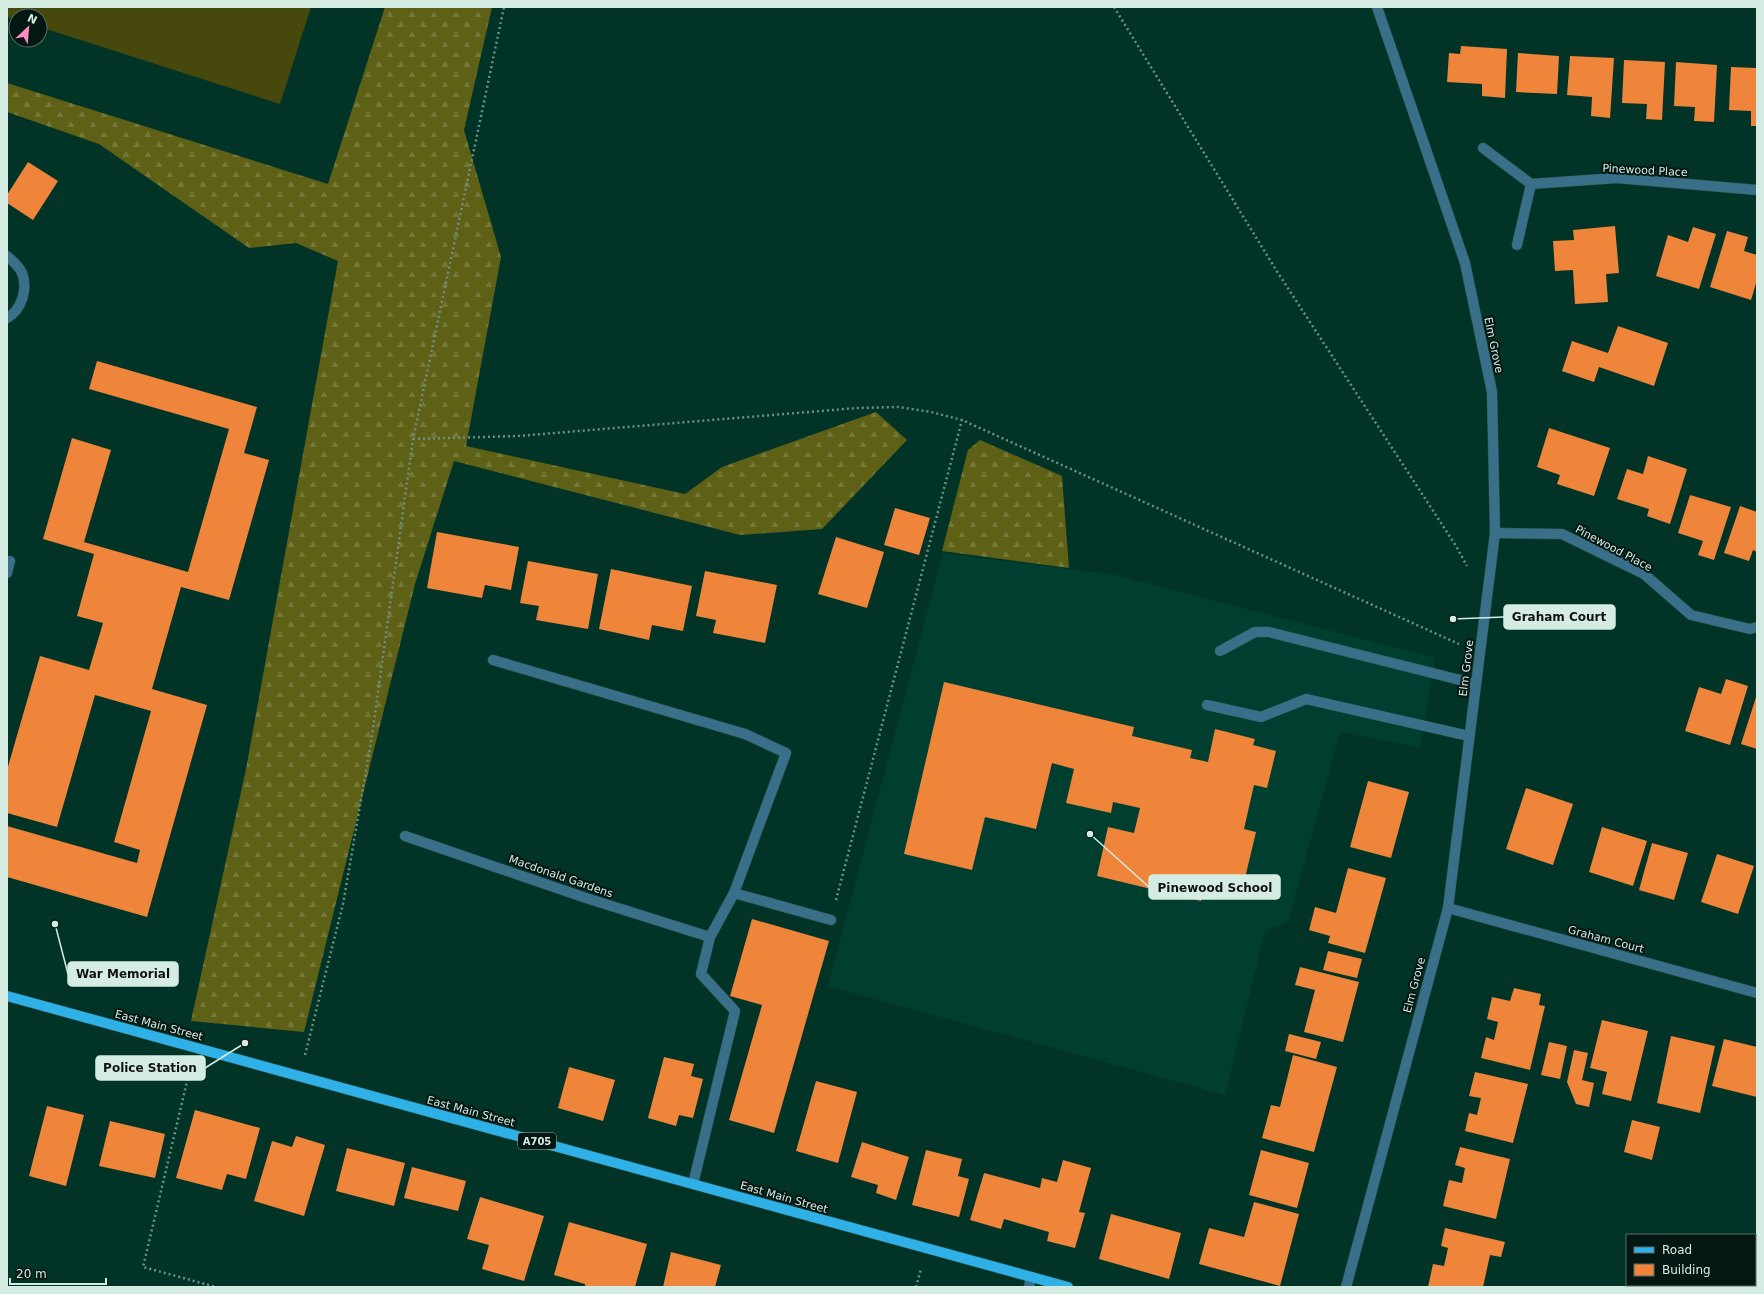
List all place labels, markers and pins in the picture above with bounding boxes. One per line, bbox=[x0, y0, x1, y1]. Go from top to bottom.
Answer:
callout: Graham Court bbox=[1504, 605, 1615, 629]
callout: Pinewood School bbox=[1149, 875, 1280, 899]
callout: War Memorial bbox=[68, 962, 178, 986]
callout: Police Station bbox=[96, 1056, 205, 1080]

